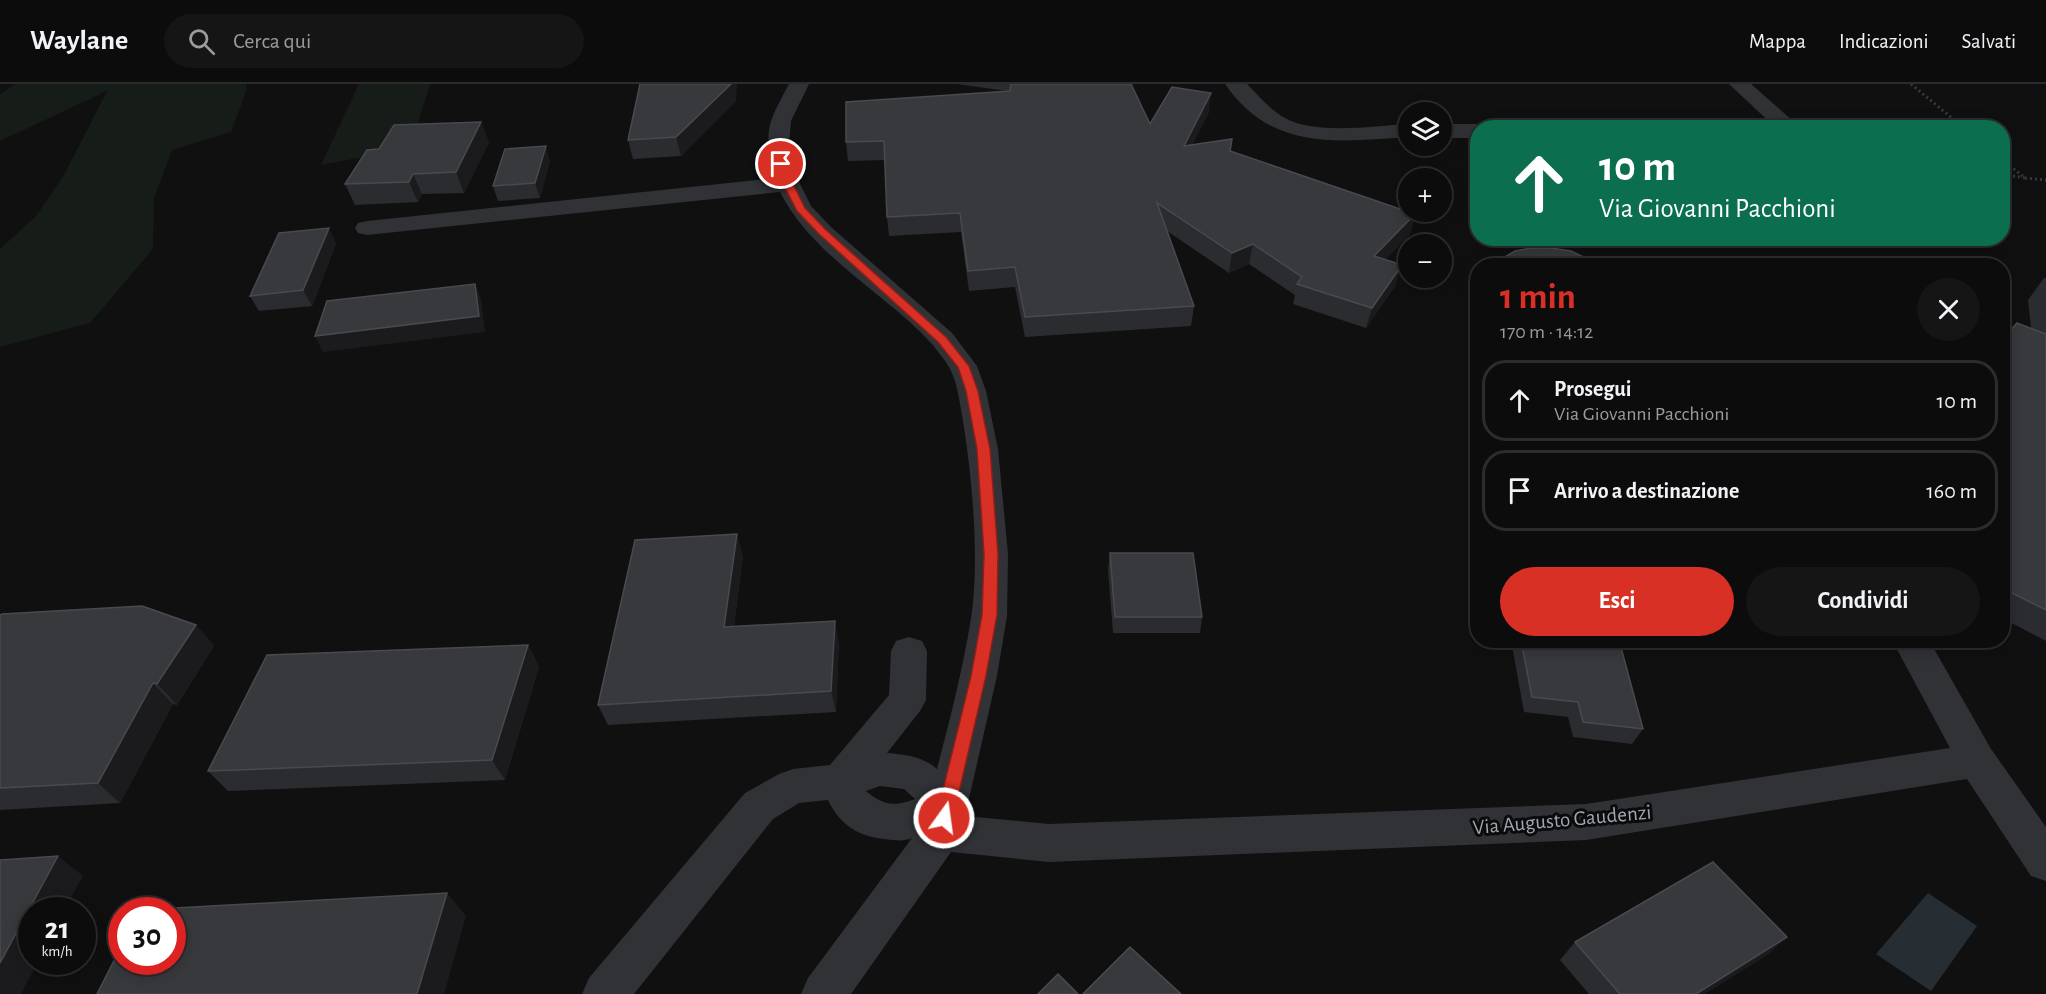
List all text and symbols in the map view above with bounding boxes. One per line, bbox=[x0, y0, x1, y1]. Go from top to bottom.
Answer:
search box bbox=[164, 14, 584, 68]
icon: search bbox=[185, 25, 218, 58]
text: Waylane bbox=[30, 27, 128, 55]
text: Cerca qui bbox=[233, 30, 311, 52]
text: Mappa bbox=[1749, 31, 1806, 52]
text: Indicazioni bbox=[1839, 31, 1929, 52]
text: Salvati bbox=[1962, 31, 2016, 52]
map controls bbox=[1398, 102, 1452, 288]
button: layers bbox=[1398, 102, 1452, 156]
pin bbox=[755, 138, 806, 189]
icon: ahead bbox=[1500, 144, 1578, 222]
text: 10 m bbox=[1599, 146, 1676, 188]
icon: arrive bbox=[764, 147, 797, 180]
button: + bbox=[1398, 168, 1452, 222]
text: Via Giovanni Pacchioni bbox=[1599, 195, 1836, 222]
button: − bbox=[1398, 234, 1452, 288]
button: close bbox=[1917, 278, 1980, 341]
text: 1 min bbox=[1500, 279, 1576, 315]
text: 170 m · 14:12 bbox=[1500, 322, 1593, 342]
text: Prosegui bbox=[1554, 378, 1631, 400]
icon: ahead bbox=[1503, 384, 1536, 417]
text: 10 m bbox=[1937, 390, 1977, 412]
text: Via Giovanni Pacchioni bbox=[1554, 404, 1729, 424]
icon: arrive bbox=[1503, 474, 1536, 507]
text: Arrivo a destinazione bbox=[1554, 480, 1739, 502]
text: 160 m bbox=[1926, 480, 1977, 502]
button: Esci bbox=[1500, 567, 1734, 636]
button: Condividi bbox=[1746, 567, 1980, 636]
position arrow bbox=[912, 786, 976, 850]
street label: Via Augusto Gaudenzi bbox=[1472, 802, 1652, 838]
speed limit sign: 30 bbox=[108, 897, 186, 975]
text: 21 bbox=[45, 914, 69, 944]
text: km/h bbox=[42, 944, 72, 959]

